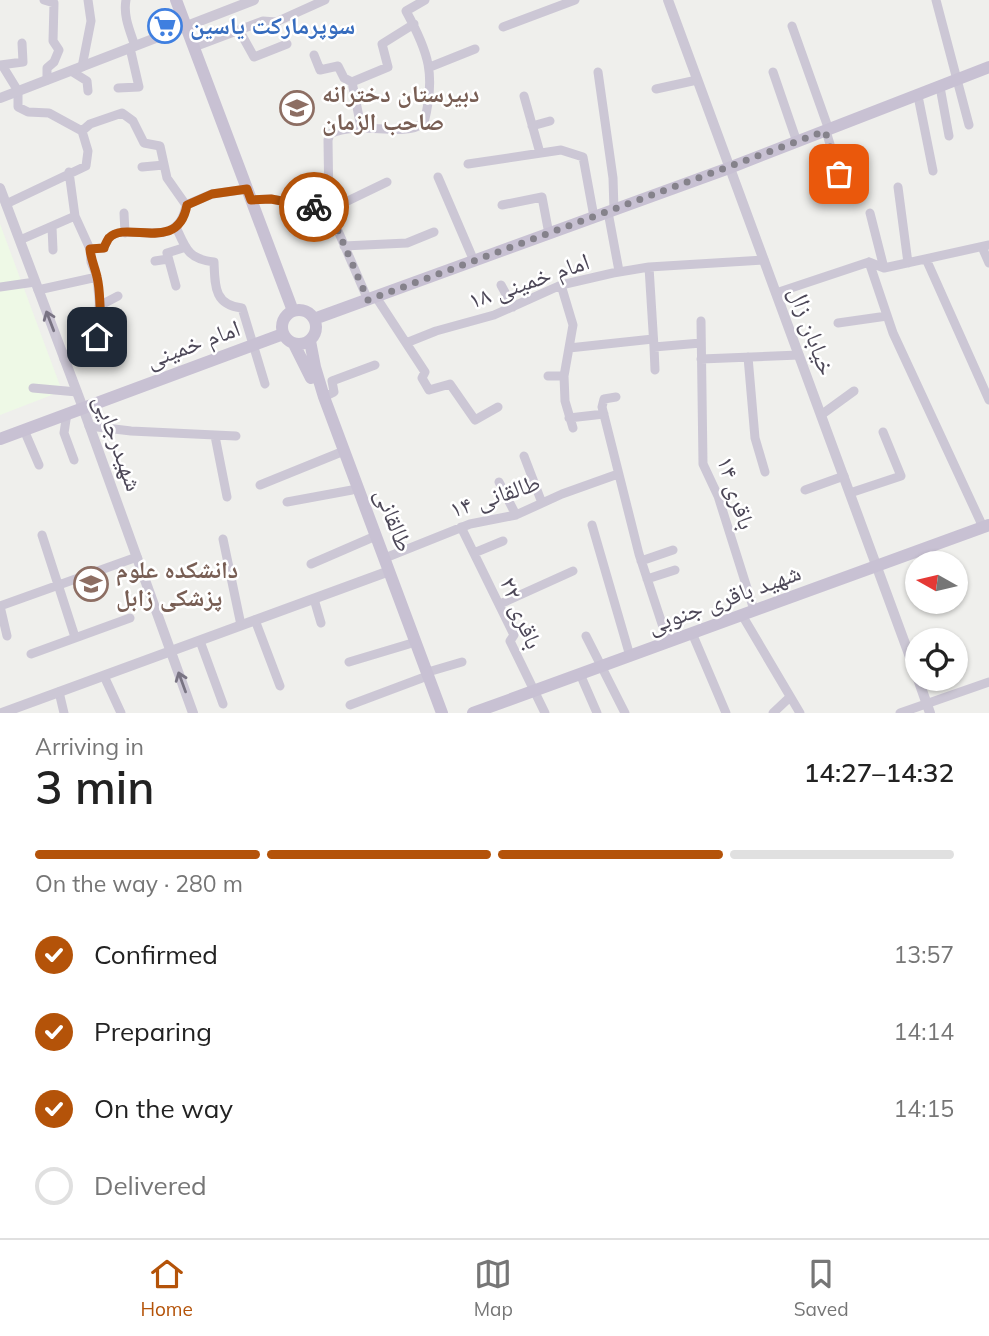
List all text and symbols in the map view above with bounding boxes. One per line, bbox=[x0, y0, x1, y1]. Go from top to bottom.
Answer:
supermarket icon: سوپرمارکت یاسین bbox=[146, 7, 184, 45]
place label: سوپرمارکت یاسین bbox=[190, 10, 355, 40]
place label: دبیرستان دخترانه صاحب الزمان bbox=[322, 78, 479, 136]
school or university icon: دبیرستان دخترانه صاحب الزمان bbox=[278, 89, 316, 127]
pin bbox=[809, 144, 869, 204]
icon: bag bbox=[820, 155, 858, 193]
courier bbox=[279, 172, 349, 242]
icon: bike bbox=[295, 188, 333, 226]
street label: امام خمینی ۱۸ bbox=[464, 245, 594, 317]
street label: خیابان زال bbox=[783, 282, 843, 379]
pin bbox=[67, 307, 127, 367]
one-way arrow bbox=[43, 310, 55, 332]
street label: امام خمینی bbox=[141, 312, 245, 376]
icon: home bbox=[78, 318, 116, 356]
street label: شهیدرجایی bbox=[88, 390, 150, 495]
street label: باقری ۱۴ bbox=[711, 452, 763, 533]
street label: طالقانی ۱۴ bbox=[446, 466, 544, 524]
street label: طالقانی bbox=[369, 484, 421, 556]
north arrow bbox=[905, 551, 968, 614]
map controls bbox=[905, 551, 968, 691]
place label: دانشکده علوم پزشکی زابل bbox=[116, 554, 238, 612]
street label: شهید باقری جنوبی bbox=[643, 556, 805, 640]
school or university icon: دانشکده علوم پزشکی زابل bbox=[72, 565, 110, 603]
street label: باقری ۲۲ bbox=[494, 572, 550, 653]
button: locate bbox=[905, 628, 968, 691]
one-way arrow bbox=[175, 672, 187, 694]
text: Arriving in bbox=[35, 732, 144, 761]
text: 14:27–14:32 bbox=[804, 756, 954, 789]
text: 3 min bbox=[35, 758, 154, 816]
text: On the way · 280 m bbox=[35, 869, 243, 898]
icon: check bbox=[35, 936, 73, 974]
text: Confirmed bbox=[94, 938, 218, 971]
text: 13:57 bbox=[894, 940, 954, 969]
icon: check bbox=[35, 1013, 73, 1051]
text: Preparing bbox=[94, 1015, 212, 1048]
text: 14:14 bbox=[894, 1017, 954, 1046]
icon: check bbox=[35, 1090, 73, 1128]
text: On the way bbox=[94, 1092, 233, 1125]
text: 14:15 bbox=[894, 1094, 954, 1123]
text: Delivered bbox=[94, 1169, 207, 1202]
tab: Home bbox=[140, 1255, 193, 1321]
tab: Map bbox=[474, 1255, 513, 1321]
tab: Saved bbox=[794, 1255, 849, 1321]

